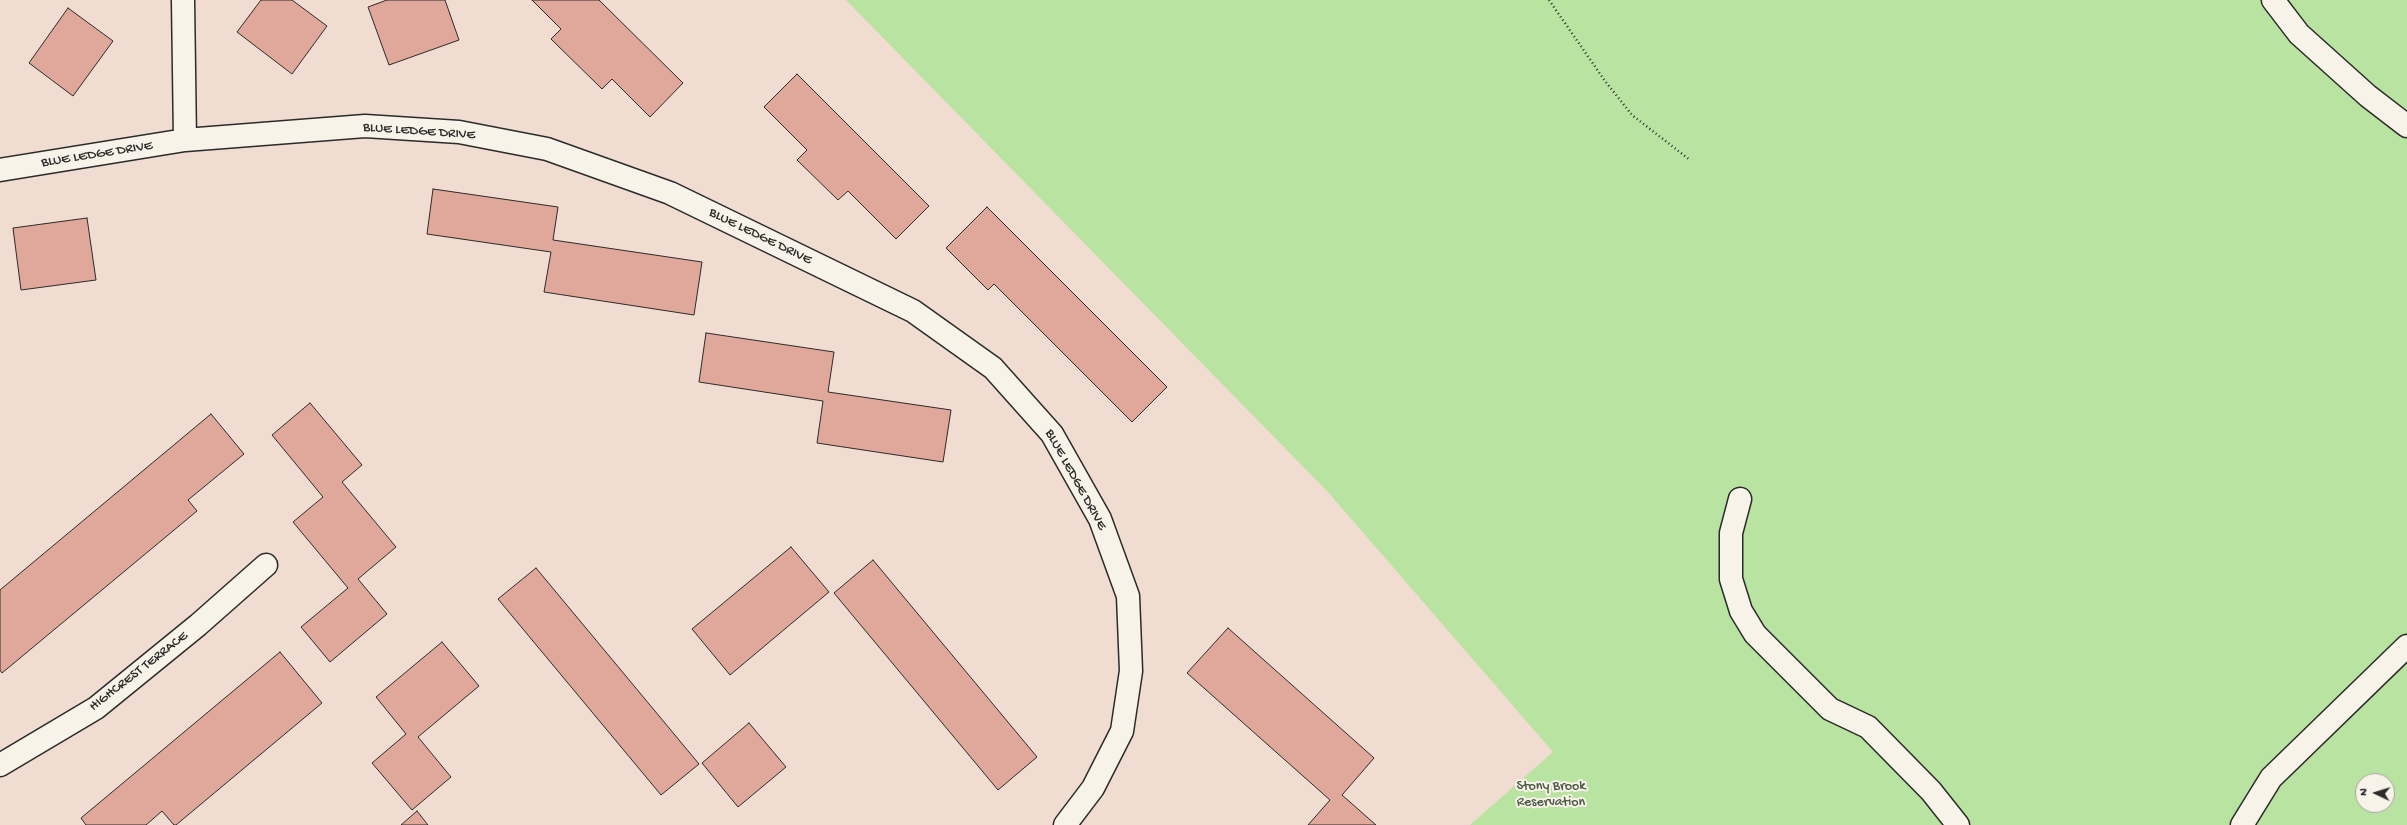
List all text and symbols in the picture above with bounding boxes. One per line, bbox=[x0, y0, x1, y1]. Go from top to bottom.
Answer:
street label: BLUE LEDGE DRIVE bbox=[362, 120, 476, 144]
street label: BLUE LEDGE DRIVE bbox=[40, 138, 154, 172]
street label: BLUE LEDGE DRIVE bbox=[706, 205, 814, 269]
street label: BLUE LEDGE DRIVE bbox=[1040, 427, 1110, 533]
street label: HIGHCREST TERRACE bbox=[86, 628, 192, 716]
north arrow bbox=[2355, 773, 2395, 813]
park label: Stony Brook Reservation bbox=[1516, 779, 1586, 812]
text: N bbox=[2358, 788, 2370, 796]

